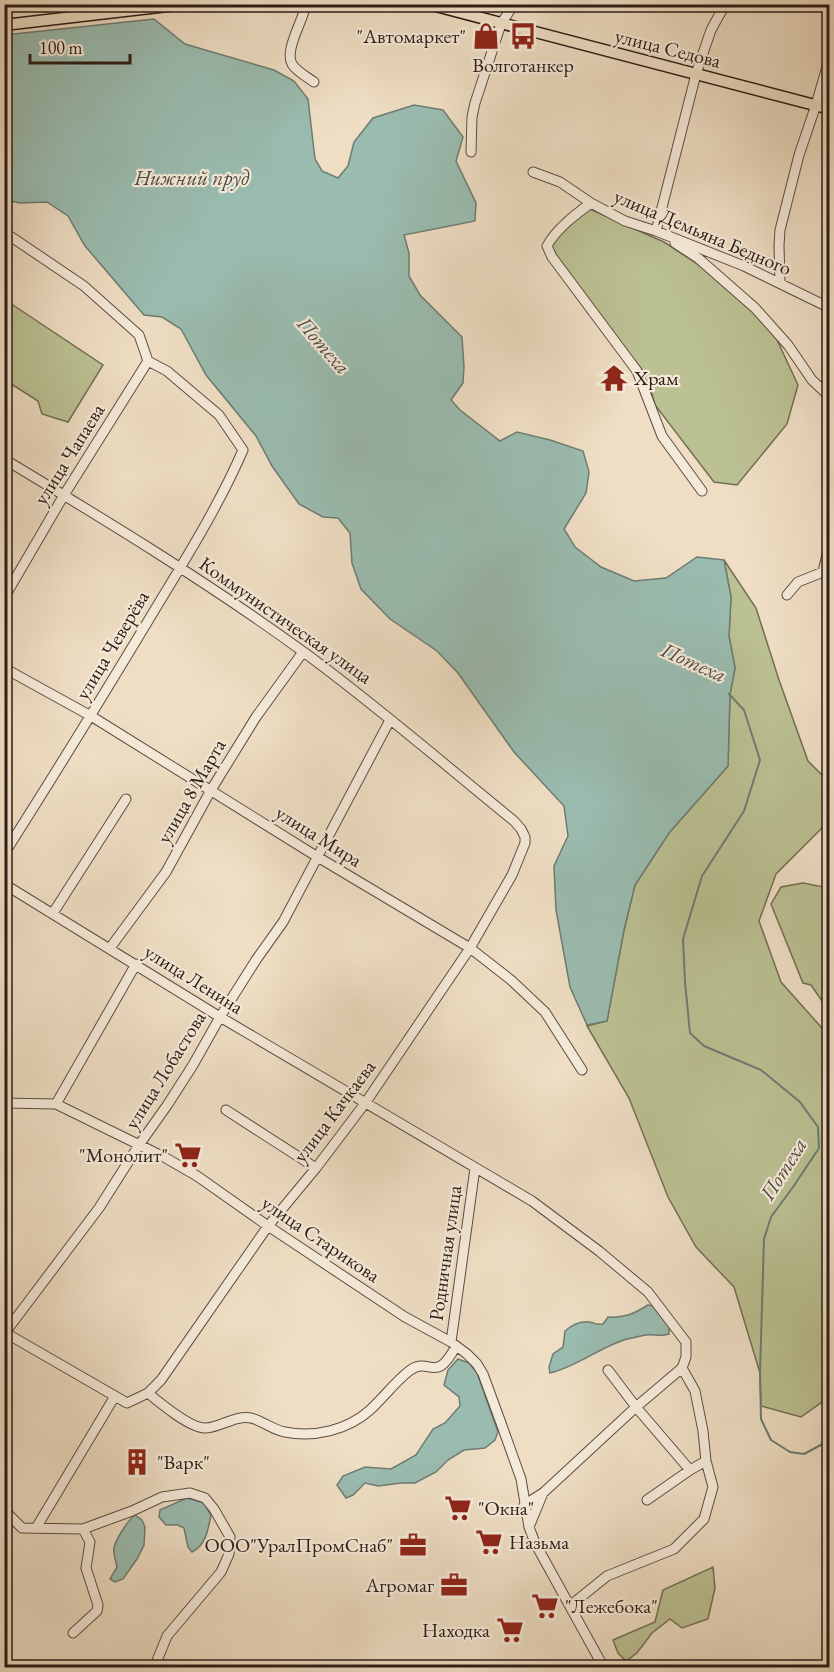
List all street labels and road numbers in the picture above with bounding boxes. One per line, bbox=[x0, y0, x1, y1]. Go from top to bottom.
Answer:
street label: улица Седова bbox=[612, 22, 724, 74]
street label: улица Демьяна Бедного bbox=[610, 183, 796, 281]
street label: улица Чапаева bbox=[28, 399, 110, 509]
street label: Коммунистическая улица bbox=[194, 550, 378, 690]
street label: улица Чеверёва bbox=[69, 586, 155, 704]
street label: улица 8 Марта bbox=[151, 734, 231, 848]
street label: улица Мира bbox=[271, 799, 367, 873]
street label: улица Ленина bbox=[140, 938, 248, 1020]
street label: улица Лобастова bbox=[118, 1006, 212, 1134]
street label: улица Качкаева bbox=[287, 1054, 381, 1168]
street label: Родничная улица bbox=[423, 1184, 467, 1322]
street label: улица Старикова bbox=[257, 1190, 385, 1288]

